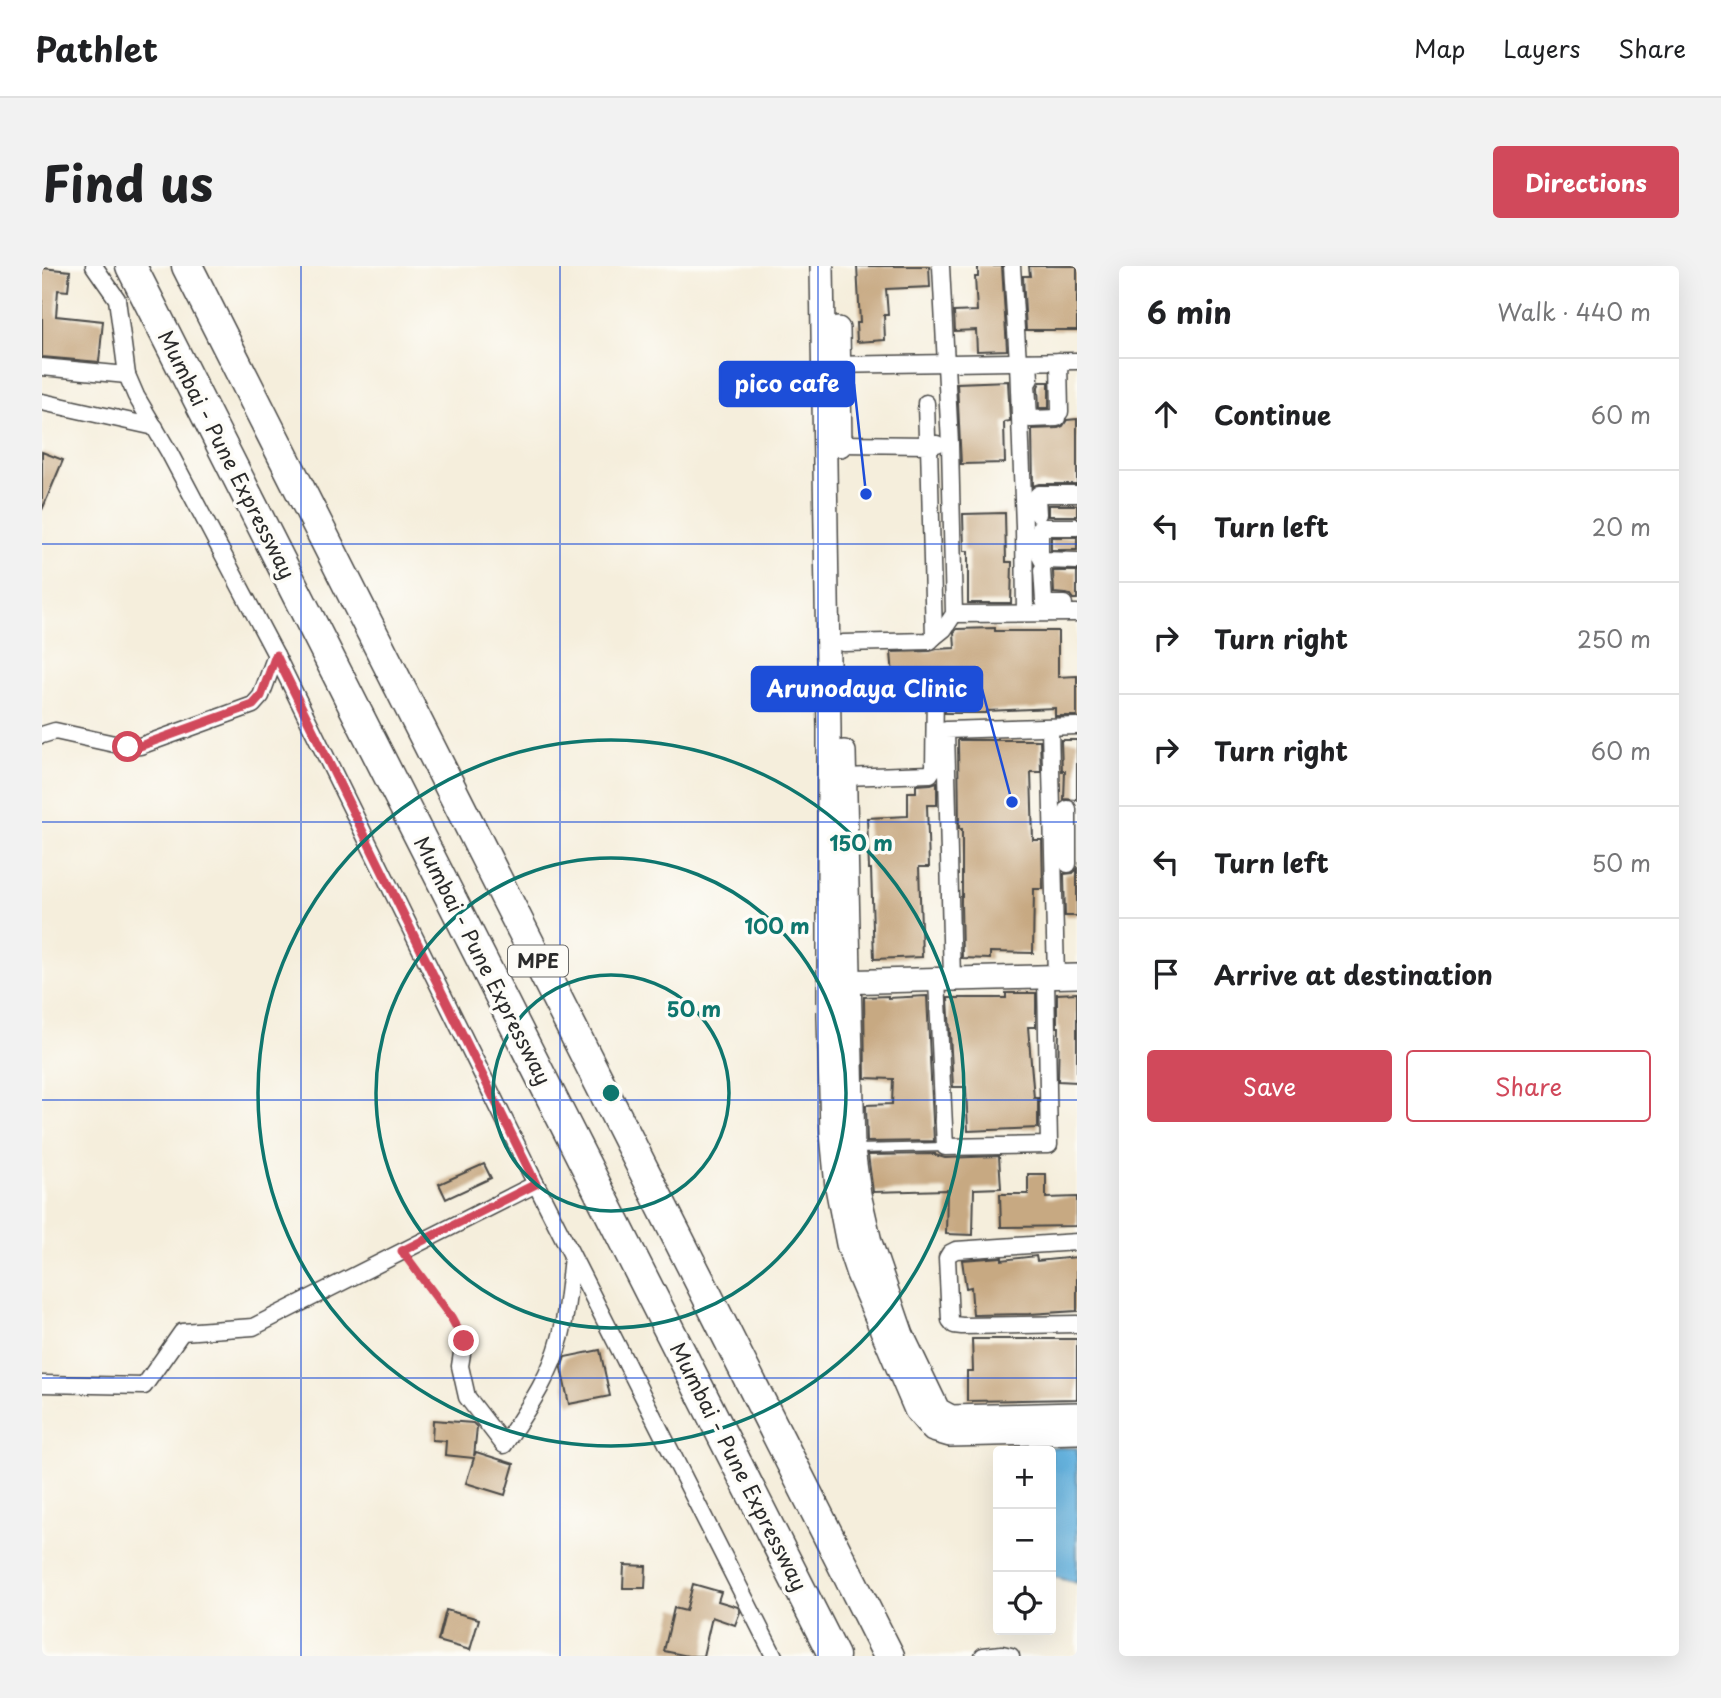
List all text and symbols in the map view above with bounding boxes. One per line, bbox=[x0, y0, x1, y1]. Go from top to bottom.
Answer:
text: Pathlet bbox=[35, 23, 158, 73]
text: Map bbox=[1414, 30, 1465, 66]
text: Layers bbox=[1503, 30, 1580, 66]
text: Share bbox=[1618, 30, 1686, 66]
text: Find us bbox=[42, 145, 213, 219]
button: Directions bbox=[1493, 146, 1679, 218]
text: 6 min bbox=[1147, 289, 1232, 334]
text: Walk · 440 m bbox=[1498, 294, 1651, 329]
street label: Mumbai - Pune Expressway bbox=[151, 324, 304, 584]
callout: pico cafe bbox=[720, 362, 854, 406]
text: pico cafe bbox=[735, 365, 840, 400]
icon: ahead bbox=[1147, 395, 1185, 433]
text: Continue bbox=[1214, 395, 1331, 434]
text: 60 m bbox=[1591, 397, 1651, 432]
icon: left bbox=[1147, 507, 1185, 545]
text: Turn left bbox=[1214, 507, 1329, 546]
text: 20 m bbox=[1592, 509, 1651, 544]
icon: right bbox=[1147, 619, 1185, 657]
text: Turn right bbox=[1214, 619, 1348, 658]
text: 250 m bbox=[1577, 621, 1651, 656]
callout: Arunodaya Clinic bbox=[752, 667, 982, 711]
text: Arunodaya Clinic bbox=[766, 670, 967, 705]
route start bbox=[112, 731, 143, 762]
icon: right bbox=[1147, 731, 1185, 769]
text: Turn right bbox=[1214, 731, 1348, 770]
text: 60 m bbox=[1591, 733, 1651, 768]
text: 150 m bbox=[829, 826, 893, 858]
street label: Mumbai - Pune Expressway bbox=[407, 830, 560, 1090]
icon: left bbox=[1147, 843, 1185, 881]
text: Turn left bbox=[1214, 843, 1329, 882]
text: 50 m bbox=[1591, 845, 1651, 880]
text: 100 m bbox=[744, 909, 810, 941]
road number: MPE bbox=[508, 946, 568, 976]
icon: arrive bbox=[1147, 955, 1185, 993]
text: Arrive at destination bbox=[1214, 955, 1493, 994]
text: 50 m bbox=[667, 992, 721, 1024]
button: Save bbox=[1147, 1050, 1392, 1122]
button: Share bbox=[1406, 1050, 1651, 1122]
centre of rings bbox=[599, 1081, 623, 1105]
route end bbox=[448, 1325, 479, 1356]
street label: Mumbai - Pune Expressway bbox=[663, 1336, 816, 1596]
map controls bbox=[993, 1446, 1056, 1635]
button: + bbox=[993, 1446, 1056, 1509]
button: − bbox=[993, 1509, 1056, 1572]
button: locate bbox=[993, 1572, 1056, 1635]

